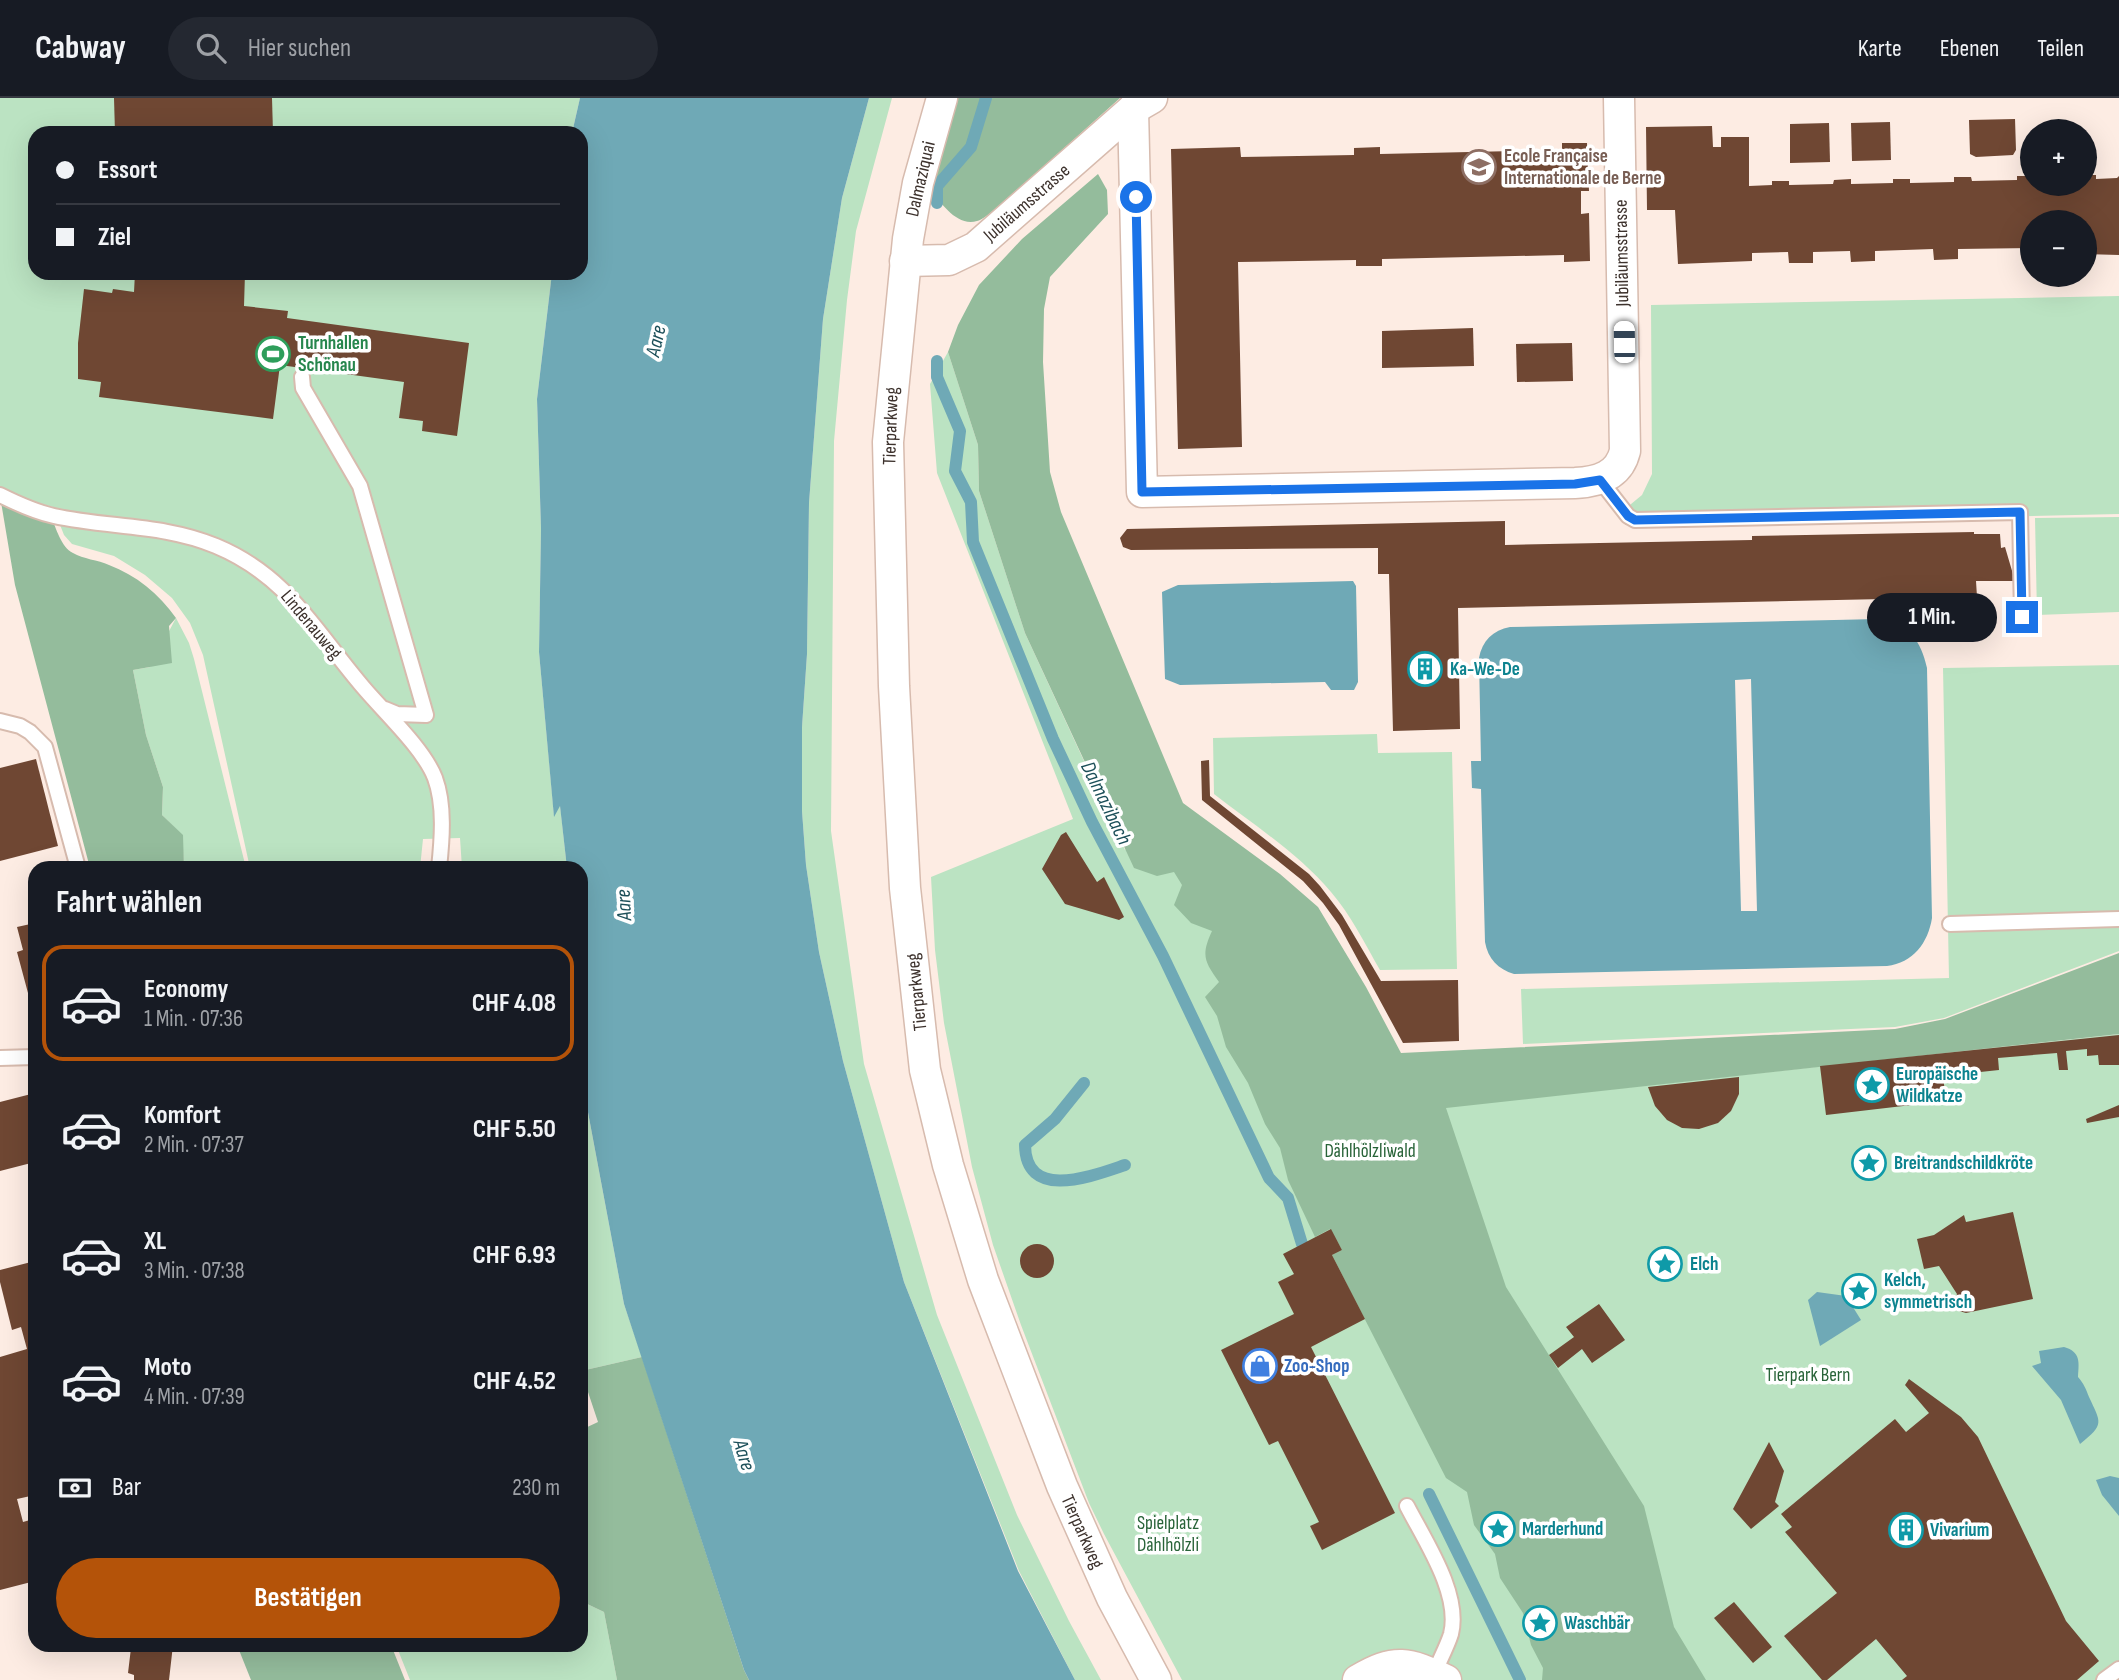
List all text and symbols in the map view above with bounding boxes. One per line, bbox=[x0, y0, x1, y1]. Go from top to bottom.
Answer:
search box bbox=[168, 17, 658, 80]
text: Cabway bbox=[35, 28, 126, 68]
icon: search bbox=[192, 29, 230, 67]
text: Hier suchen bbox=[248, 33, 351, 64]
text: Karte bbox=[1858, 34, 1902, 63]
text: Ebenen bbox=[1940, 34, 1999, 63]
text: Teilen bbox=[2037, 34, 2084, 63]
map controls bbox=[2020, 119, 2097, 287]
button: + bbox=[2020, 119, 2097, 196]
street label: Dalmaziquai bbox=[901, 139, 941, 219]
place label: Ecole Française Internationale de Berne bbox=[1504, 145, 1662, 190]
school or university icon: Ecole Française Internationale de Berne bbox=[1460, 148, 1498, 186]
text: Essort bbox=[98, 155, 157, 186]
street label: Jubiläumsstrasse bbox=[978, 159, 1075, 247]
route start bbox=[1120, 181, 1152, 213]
street label: Jubiläumsstrasse bbox=[1610, 199, 1634, 308]
button: − bbox=[2020, 210, 2097, 287]
text: Ziel bbox=[98, 222, 131, 253]
car bbox=[1614, 321, 1635, 363]
water label: Aare bbox=[640, 323, 671, 360]
place label: Turnhallen Schönau bbox=[298, 332, 368, 377]
sports icon: Turnhallen Schönau bbox=[254, 335, 292, 373]
street label: Tierparkweg bbox=[878, 386, 904, 465]
street label: Lindenauweg bbox=[275, 586, 347, 665]
callout: 1 Min. bbox=[1868, 592, 1997, 642]
route end bbox=[2006, 601, 2038, 633]
text: 1 Min. bbox=[1908, 603, 1956, 631]
building icon: Ka-We-De bbox=[1406, 650, 1444, 688]
place label: Ka-We-De bbox=[1450, 658, 1520, 681]
water label: Dalmazibach bbox=[1075, 757, 1137, 849]
text: Fahrt wählen bbox=[56, 883, 202, 922]
water label: Aare bbox=[611, 889, 637, 922]
street label: Tierparkweg bbox=[901, 952, 933, 1032]
icon: car bbox=[60, 972, 123, 1035]
text: Economy bbox=[144, 974, 228, 1005]
text: CHF 4.08 bbox=[472, 988, 556, 1019]
text: 1 Min. · 07:36 bbox=[144, 1005, 243, 1033]
place label: Europäische Wildkatze bbox=[1896, 1063, 1978, 1108]
place icon: Europäische Wildkatze bbox=[1853, 1066, 1891, 1104]
icon: car bbox=[60, 1098, 123, 1161]
text: Komfort bbox=[144, 1100, 221, 1131]
text: CHF 5.50 bbox=[473, 1114, 556, 1145]
text: 2 Min. · 07:37 bbox=[144, 1131, 244, 1159]
park label: Dählhölzliwald bbox=[1324, 1140, 1416, 1163]
place icon: Breitrandschildkröte bbox=[1850, 1144, 1888, 1182]
place label: Breitrandschildkröte bbox=[1894, 1152, 2033, 1175]
icon: car bbox=[60, 1224, 123, 1287]
text: XL bbox=[144, 1226, 166, 1257]
text: CHF 6.93 bbox=[472, 1240, 556, 1271]
place icon: Elch bbox=[1646, 1245, 1684, 1283]
place label: Elch bbox=[1690, 1253, 1719, 1276]
text: 3 Min. · 07:38 bbox=[144, 1257, 245, 1285]
place label: Kelch, symmetrisch bbox=[1884, 1269, 1972, 1314]
place icon: Kelch, symmetrisch bbox=[1840, 1272, 1878, 1310]
shop icon: Zoo-Shop bbox=[1241, 1347, 1279, 1385]
icon: car bbox=[60, 1350, 123, 1413]
text: Moto bbox=[144, 1352, 192, 1383]
place label: Zoo-Shop bbox=[1284, 1355, 1349, 1378]
park label: Tierpark Bern bbox=[1766, 1364, 1850, 1387]
text: CHF 4.52 bbox=[473, 1366, 556, 1397]
text: 4 Min. · 07:39 bbox=[144, 1383, 245, 1411]
water label: Aare bbox=[727, 1435, 761, 1474]
icon: cash bbox=[56, 1469, 94, 1507]
text: Bar bbox=[112, 1472, 141, 1503]
text: 230 m bbox=[512, 1474, 560, 1502]
street label: Tierparkweg bbox=[1056, 1492, 1109, 1573]
place icon: Marderhund bbox=[1479, 1510, 1517, 1548]
building icon: Vivarium bbox=[1887, 1511, 1925, 1549]
park label: Spielplatz Dählhölzli bbox=[1137, 1512, 1199, 1557]
place label: Marderhund bbox=[1522, 1518, 1603, 1541]
place label: Vivarium bbox=[1930, 1519, 1989, 1542]
button: Bestätigen bbox=[56, 1558, 560, 1638]
place icon: Waschbär bbox=[1521, 1604, 1559, 1642]
place label: Waschbär bbox=[1564, 1612, 1630, 1635]

